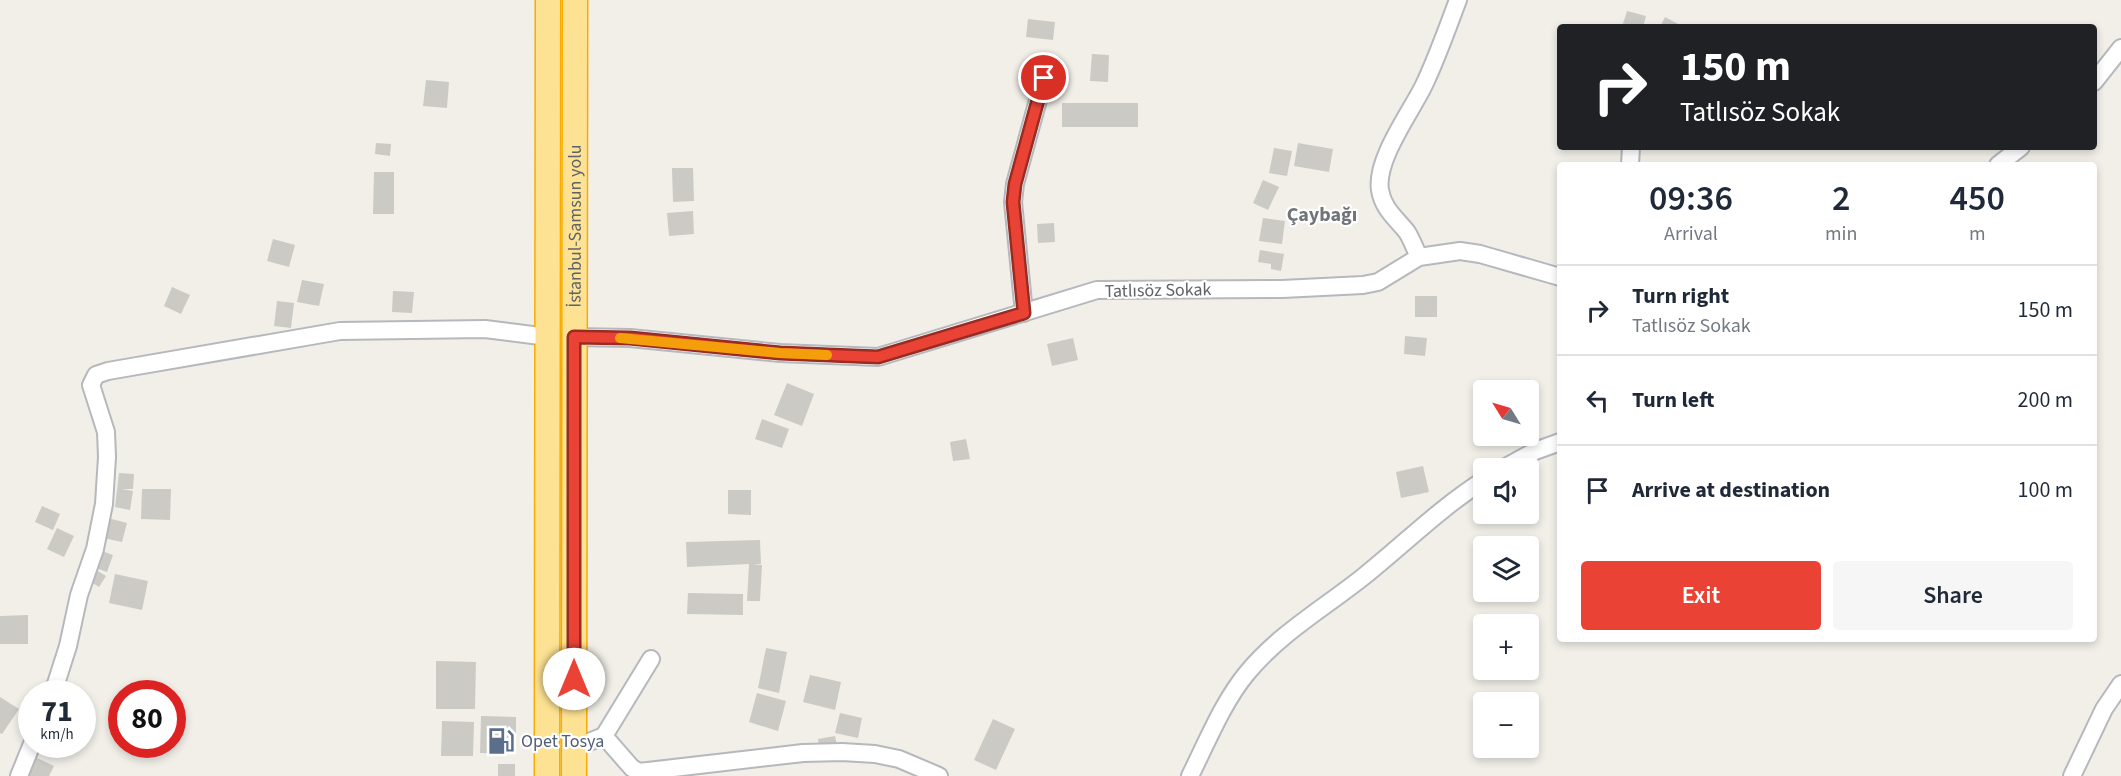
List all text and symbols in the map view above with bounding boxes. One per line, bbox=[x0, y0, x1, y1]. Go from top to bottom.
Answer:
text: 150 m bbox=[1680, 37, 1791, 97]
icon: right bbox=[1581, 48, 1659, 126]
pin bbox=[1018, 52, 1069, 103]
icon: arrive bbox=[1027, 61, 1060, 94]
text: Tatlısöz Sokak bbox=[1680, 93, 1840, 132]
street label: İstanbul-Samsun yolu bbox=[563, 144, 588, 308]
text: 09:36 bbox=[1649, 173, 1733, 224]
text: 2 bbox=[1832, 173, 1850, 224]
text: 450 bbox=[1949, 173, 2005, 224]
district label: Çaybağı bbox=[1287, 201, 1357, 229]
text: Arrival bbox=[1664, 220, 1718, 248]
text: min bbox=[1825, 220, 1857, 248]
text: m bbox=[1969, 220, 1985, 248]
street label: Tatlısöz Sokak bbox=[1104, 277, 1212, 304]
text: Turn right bbox=[1632, 280, 1729, 312]
icon: right bbox=[1581, 294, 1614, 327]
text: 150 m bbox=[2018, 294, 2073, 326]
text: Tatlısöz Sokak bbox=[1632, 312, 1751, 340]
north arrow bbox=[1473, 380, 1539, 446]
map controls bbox=[1473, 380, 1539, 758]
icon: left bbox=[1581, 384, 1614, 417]
text: Turn left bbox=[1632, 384, 1714, 416]
text: 200 m bbox=[2018, 384, 2073, 416]
button: sound bbox=[1473, 458, 1539, 524]
icon: arrive bbox=[1581, 474, 1614, 507]
text: Arrive at destination bbox=[1632, 474, 1830, 506]
text: 100 m bbox=[2018, 474, 2073, 506]
button: layers bbox=[1473, 536, 1539, 602]
button: Exit bbox=[1581, 561, 1821, 630]
button: Share bbox=[1833, 561, 2073, 630]
button: + bbox=[1473, 614, 1539, 680]
position arrow bbox=[542, 647, 606, 711]
speed limit sign: 80 bbox=[108, 680, 186, 758]
text: 71 bbox=[41, 690, 73, 733]
button: − bbox=[1473, 692, 1539, 758]
text: km/h bbox=[40, 724, 74, 745]
fuel station icon: Opet Tosya bbox=[486, 726, 516, 756]
place label: Opet Tosya bbox=[521, 729, 604, 754]

